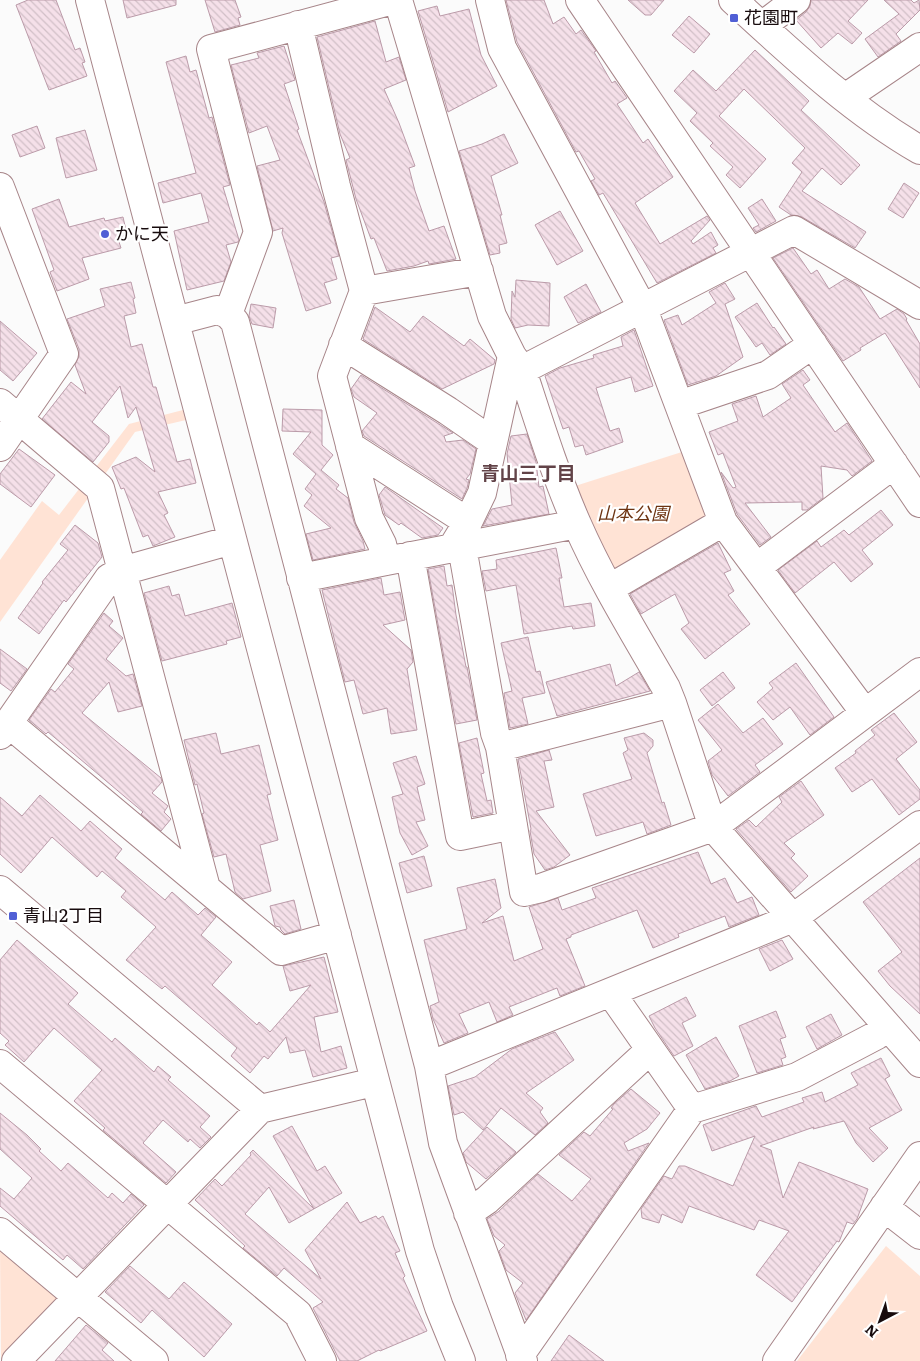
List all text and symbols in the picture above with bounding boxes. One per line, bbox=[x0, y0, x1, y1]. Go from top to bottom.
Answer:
place label: 花園町 bbox=[744, 3, 798, 30]
marker: 花園町 bbox=[728, 12, 740, 24]
place label: かに天 bbox=[115, 219, 169, 246]
marker: かに天 bbox=[99, 228, 111, 240]
district label: 青山三丁目 bbox=[480, 458, 576, 486]
park label: 山本公園 bbox=[597, 499, 672, 526]
place label: 青山2丁目 bbox=[23, 901, 104, 928]
marker: 青山2丁目 bbox=[7, 910, 19, 922]
north arrow bbox=[855, 1296, 905, 1346]
text: N bbox=[860, 1320, 882, 1343]

